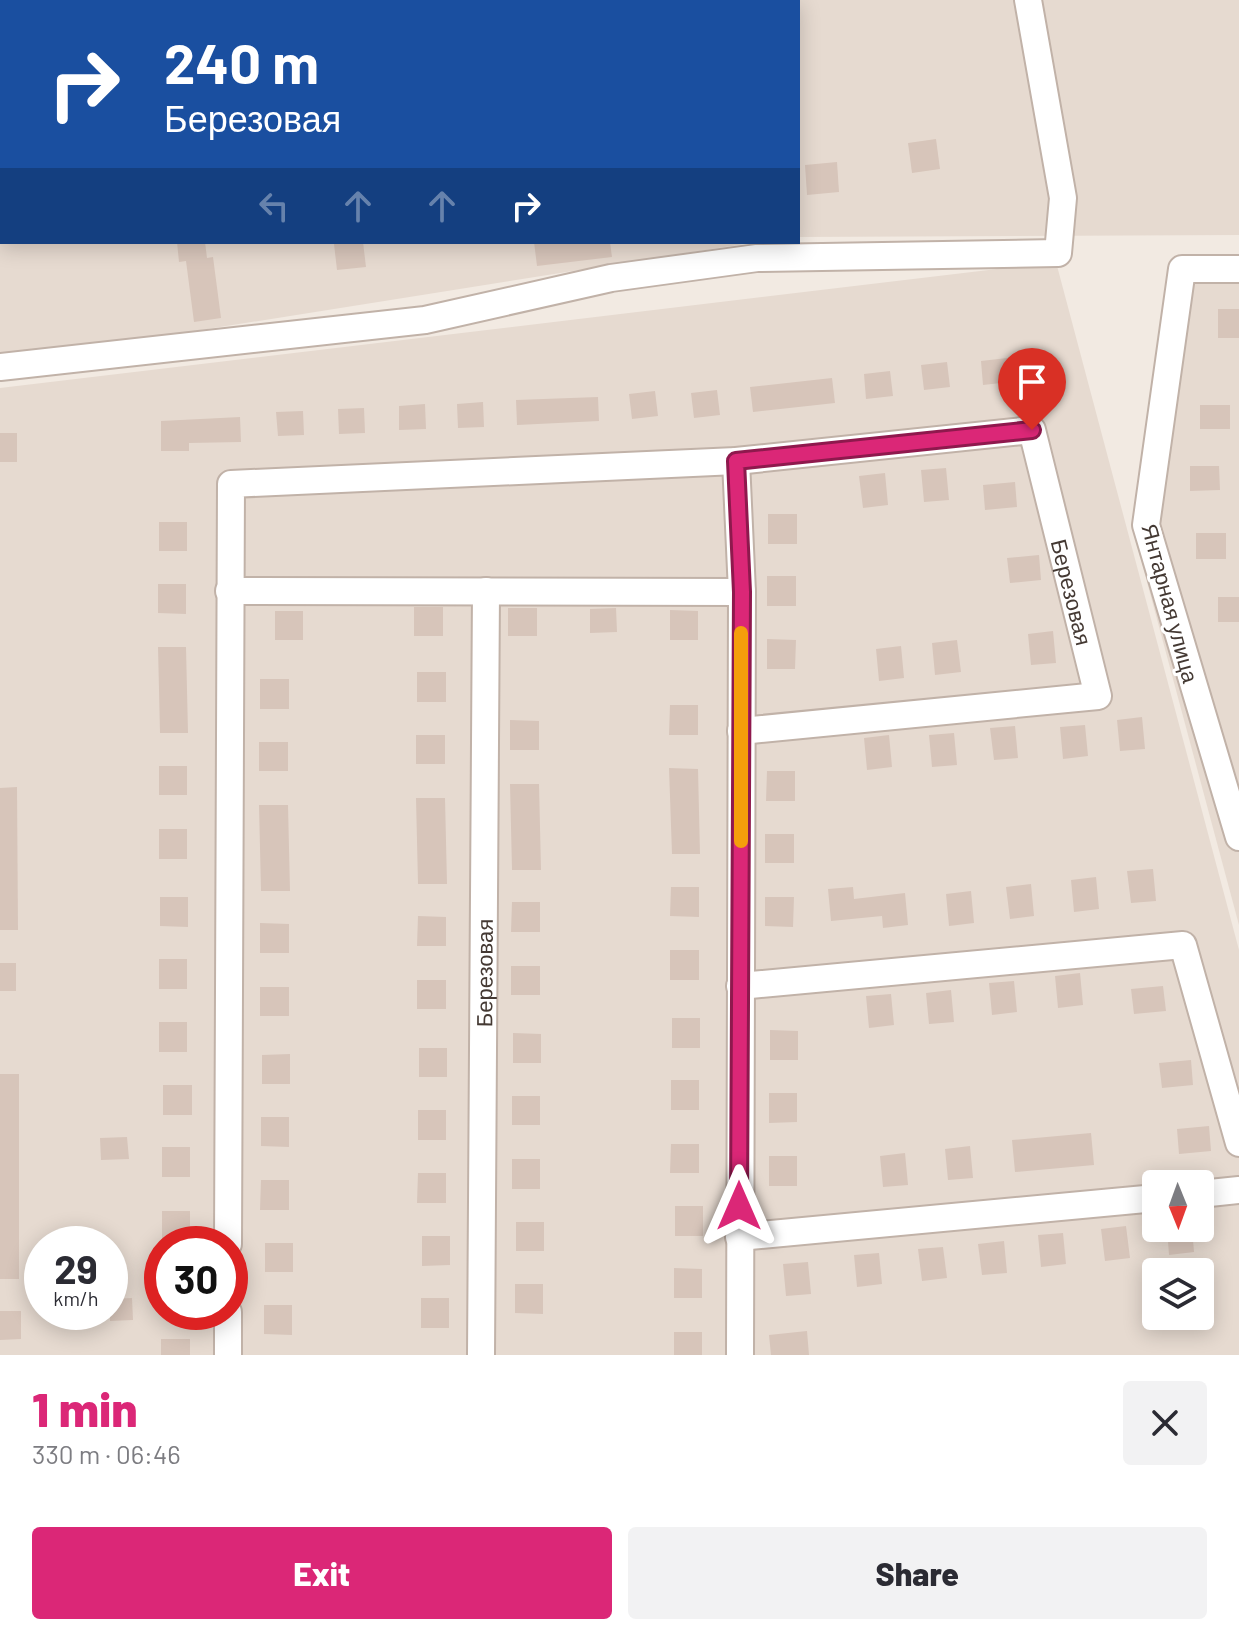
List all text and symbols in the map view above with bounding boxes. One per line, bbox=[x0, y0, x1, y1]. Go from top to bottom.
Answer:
text: 240 m bbox=[164, 28, 319, 95]
icon: right bbox=[32, 32, 136, 136]
text: Березовая bbox=[164, 96, 341, 139]
icon: left bbox=[252, 184, 296, 228]
icon: ahead bbox=[336, 184, 380, 228]
icon: ahead bbox=[420, 184, 464, 228]
icon: right bbox=[504, 184, 548, 228]
pin bbox=[998, 348, 1066, 430]
icon: arrive bbox=[1010, 360, 1054, 404]
street label: Янтарная улица bbox=[1136, 521, 1205, 686]
street label: Березовая bbox=[1047, 536, 1098, 648]
street label: Березовая bbox=[470, 919, 497, 1027]
position arrow bbox=[697, 1164, 781, 1248]
north arrow bbox=[1142, 1170, 1214, 1242]
map controls bbox=[1142, 1170, 1214, 1330]
speed limit sign: 30 bbox=[144, 1226, 248, 1330]
text: 29 bbox=[54, 1244, 98, 1292]
button: layers bbox=[1142, 1258, 1214, 1330]
text: km/h bbox=[53, 1286, 99, 1310]
text: 1 min bbox=[32, 1379, 138, 1437]
button: close bbox=[1123, 1381, 1207, 1465]
text: 330 m · 06:46 bbox=[32, 1438, 181, 1469]
button: Exit bbox=[32, 1527, 612, 1619]
button: Share bbox=[628, 1527, 1207, 1619]

